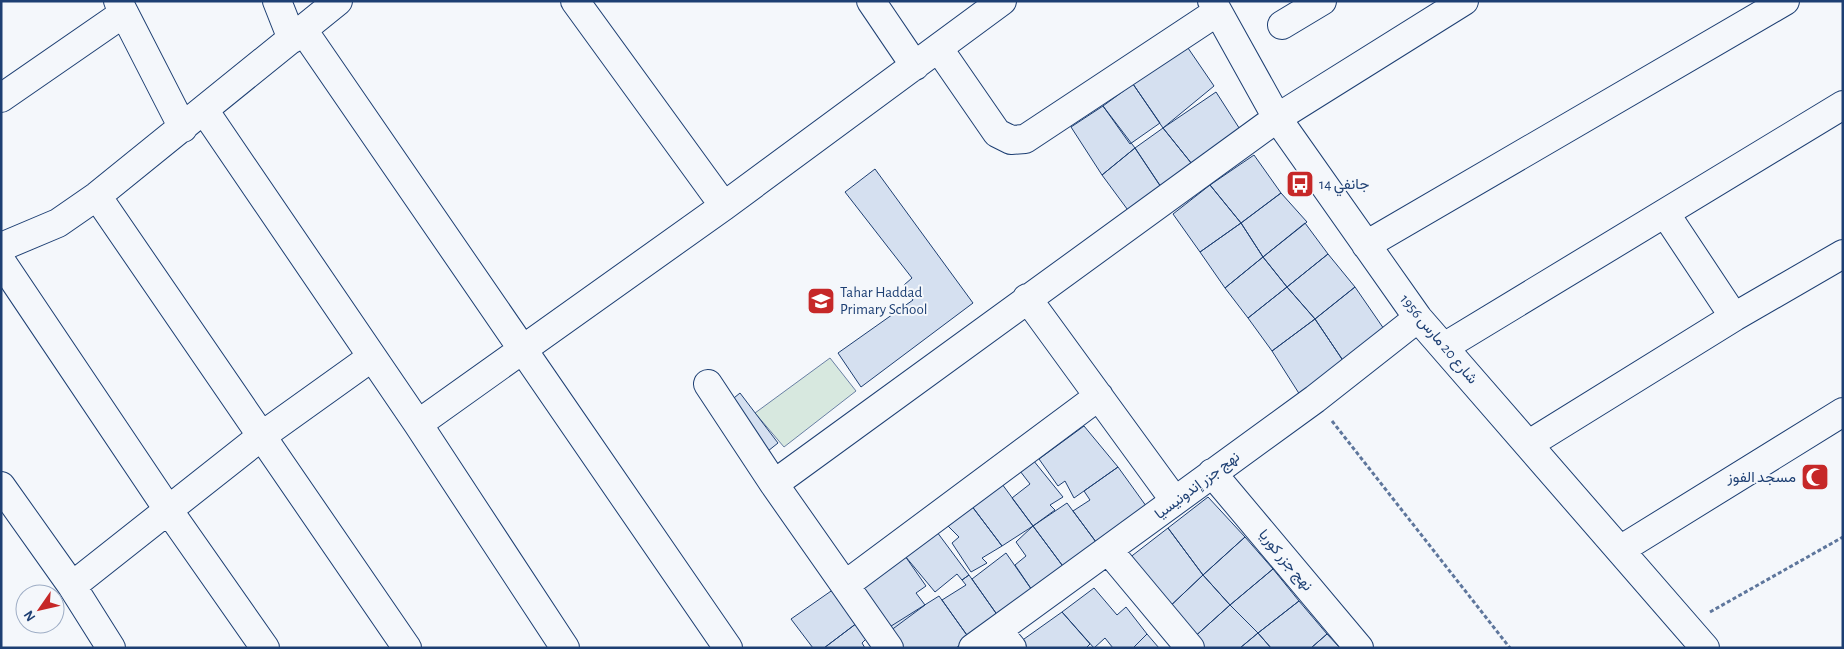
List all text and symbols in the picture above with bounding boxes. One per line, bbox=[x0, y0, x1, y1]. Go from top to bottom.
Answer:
bus stop icon: 14 جانفي bbox=[1285, 169, 1315, 199]
place label: 14 جانفي bbox=[1319, 177, 1369, 197]
place label: Tahar Haddad Primary School bbox=[840, 285, 928, 317]
school or university icon: Tahar Haddad Primary School bbox=[806, 286, 836, 316]
street label: شارع 20 مارس 1956 bbox=[1395, 292, 1480, 389]
street label: نهج جزر إندونيسيا bbox=[1152, 449, 1244, 524]
mosque icon: مسجد الفوز bbox=[1800, 462, 1830, 492]
place label: مسجد الفوز bbox=[1727, 470, 1796, 486]
street label: نهج جزر كوريا bbox=[1254, 527, 1315, 596]
north arrow bbox=[15, 584, 65, 634]
text: N bbox=[22, 608, 39, 624]

